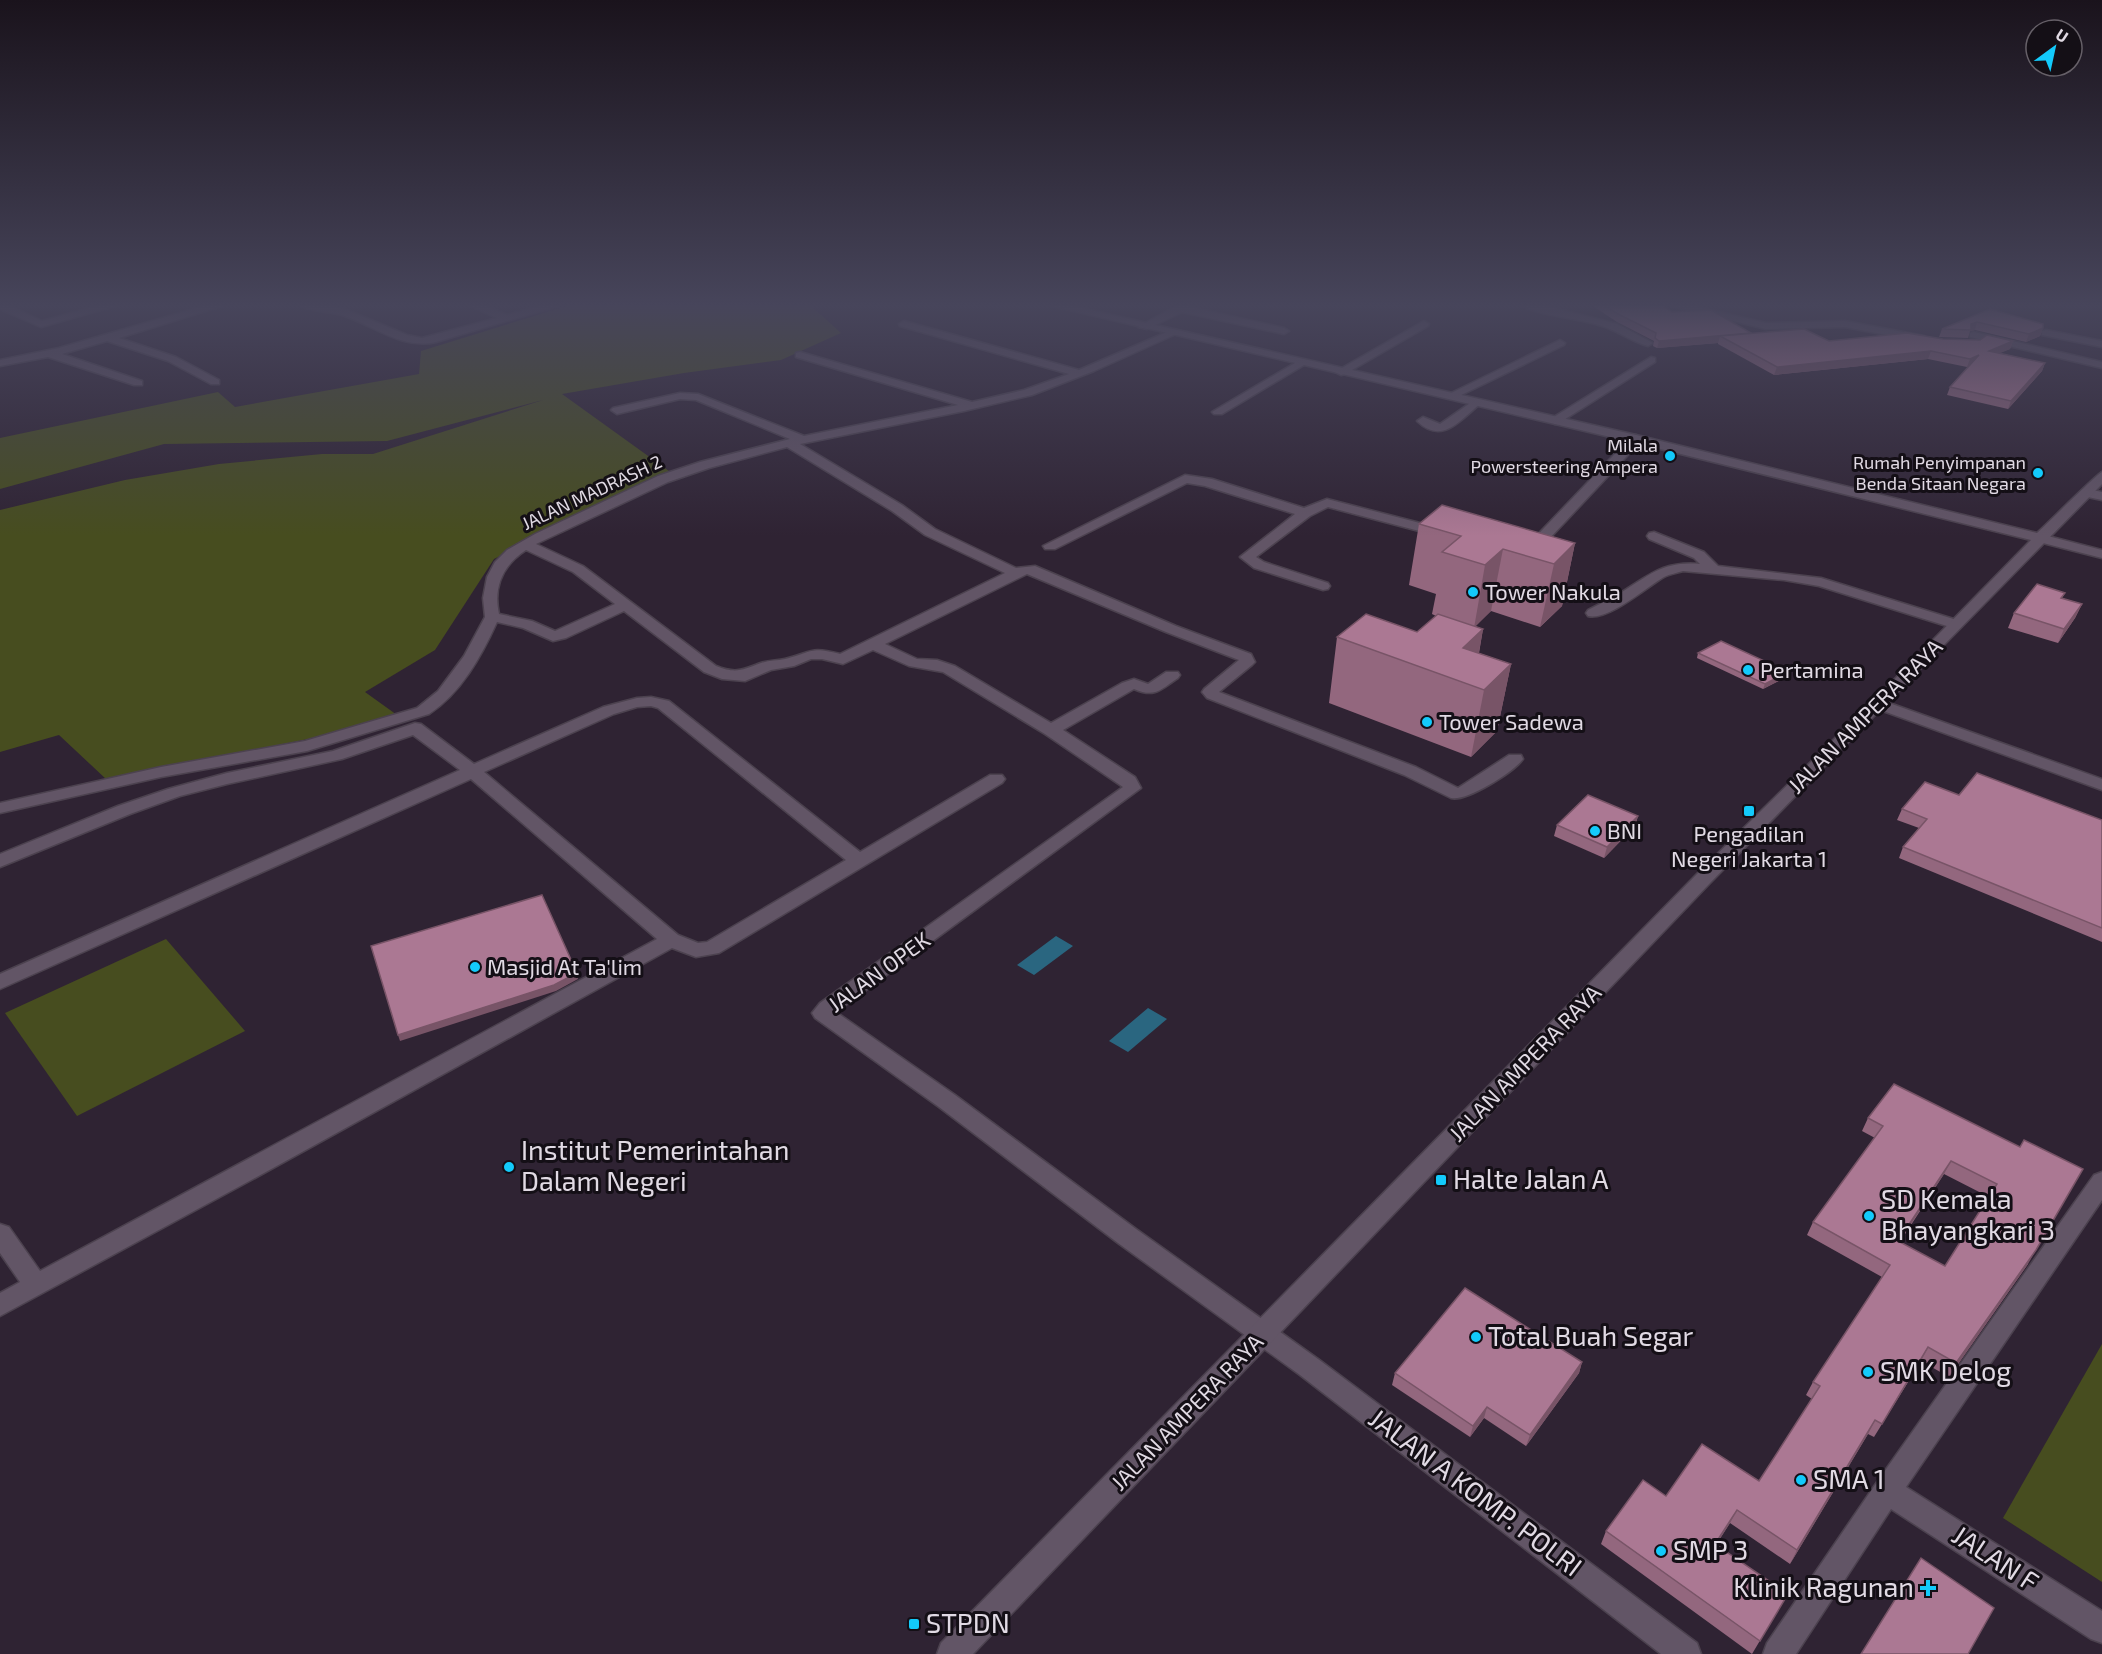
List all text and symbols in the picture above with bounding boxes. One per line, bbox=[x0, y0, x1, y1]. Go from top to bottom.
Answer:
north arrow bbox=[2024, 18, 2084, 78]
text: U bbox=[2053, 24, 2072, 46]
place label: Milala Powersteering Ampera bbox=[1470, 434, 1658, 477]
marker: Milala Powersteering Ampera bbox=[1663, 449, 1677, 463]
street label: JALAN MADRASH 2 bbox=[518, 450, 665, 534]
place label: Rumah Penyimpanan Benda Sitaan Negara bbox=[1853, 451, 2026, 494]
marker: Rumah Penyimpanan Benda Sitaan Negara bbox=[2031, 466, 2045, 480]
place label: Tower Nakula bbox=[1485, 578, 1621, 604]
marker: Tower Nakula bbox=[1466, 585, 1480, 599]
street label: JALAN AMPERA RAYA bbox=[1782, 633, 1947, 798]
place label: Pertamina bbox=[1760, 656, 1864, 682]
marker: Pertamina bbox=[1741, 663, 1755, 677]
place label: Tower Sadewa bbox=[1439, 708, 1584, 734]
marker: Tower Sadewa bbox=[1420, 715, 1434, 729]
marker: Pengadilan Negeri Jakarta 1 bbox=[1742, 804, 1756, 818]
place label: BNI bbox=[1607, 817, 1642, 843]
place label: Pengadilan Negeri Jakarta 1 bbox=[1671, 820, 1827, 871]
marker: BNI bbox=[1588, 824, 1602, 838]
street label: JALAN OPEK bbox=[822, 926, 934, 1017]
place label: Masjid At Ta'lim bbox=[487, 953, 642, 980]
marker: Masjid At Ta'lim bbox=[468, 960, 482, 974]
street label: JALAN AMPERA RAYA bbox=[1443, 979, 1606, 1146]
place label: Institut Pemerintahan Dalam Negeri bbox=[521, 1133, 789, 1197]
marker: Institut Pemerintahan Dalam Negeri bbox=[502, 1160, 516, 1174]
place label: Halte Jalan A bbox=[1453, 1162, 1609, 1194]
marker: Halte Jalan A bbox=[1434, 1173, 1448, 1187]
place label: SD Kemala Bhayangkari 3 bbox=[1881, 1182, 2055, 1246]
marker: SD Kemala Bhayangkari 3 bbox=[1862, 1209, 1876, 1223]
place label: Total Buah Segar bbox=[1488, 1319, 1694, 1352]
street label: JALAN AMPERA RAYA bbox=[1105, 1328, 1268, 1495]
marker: Total Buah Segar bbox=[1469, 1330, 1483, 1344]
place label: SMK Delog bbox=[1880, 1354, 2011, 1387]
marker: SMK Delog bbox=[1861, 1365, 1875, 1379]
street label: JALAN A KOMP. POLRI bbox=[1364, 1401, 1589, 1582]
place label: SMA 1 bbox=[1813, 1462, 1885, 1494]
marker: SMA 1 bbox=[1794, 1473, 1808, 1487]
street label: JALAN F bbox=[1947, 1518, 2045, 1597]
place label: SMP 3 bbox=[1673, 1533, 1748, 1565]
marker: SMP 3 bbox=[1654, 1544, 1668, 1558]
place label: Klinik Ragunan bbox=[1733, 1570, 1914, 1603]
marker: Klinik Ragunan bbox=[1919, 1579, 1937, 1597]
place label: STPDN bbox=[926, 1606, 1010, 1638]
marker: STPDN bbox=[907, 1617, 921, 1631]

